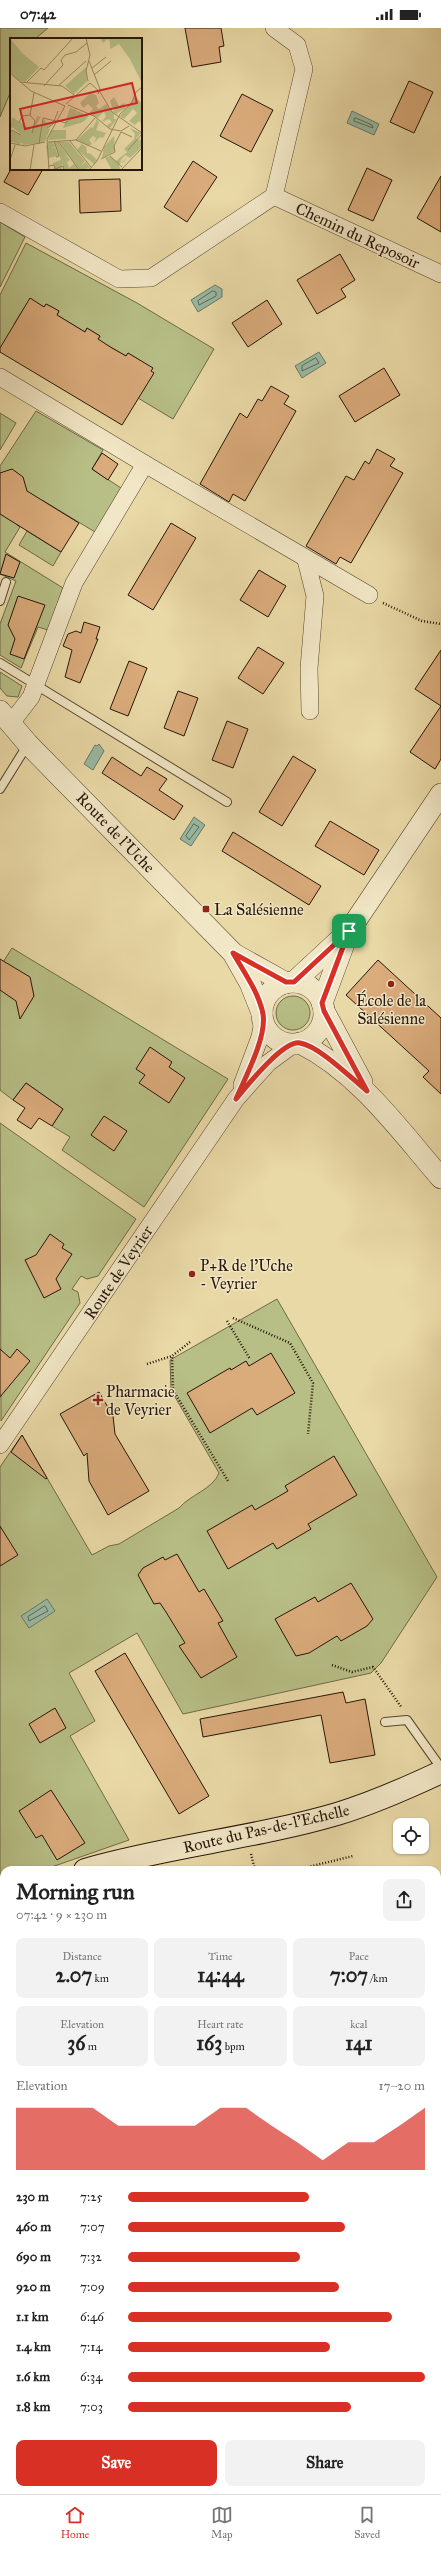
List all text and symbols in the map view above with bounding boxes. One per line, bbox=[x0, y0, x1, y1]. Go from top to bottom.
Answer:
text: 07:42 bbox=[20, 5, 56, 23]
inset map bbox=[10, 38, 142, 170]
street label: Chemin du Reposoir bbox=[293, 198, 423, 273]
street label: Route de l'Uche bbox=[72, 788, 159, 877]
place label: La Salésienne bbox=[214, 900, 304, 919]
marker: La Salésienne bbox=[201, 904, 211, 914]
pin bbox=[332, 914, 366, 948]
icon: arrive bbox=[338, 920, 360, 942]
marker: École de la Salésienne bbox=[386, 979, 396, 989]
place label: École de la Salésienne bbox=[356, 989, 426, 1028]
street label: Route de Veyrier bbox=[80, 1222, 157, 1323]
place label: P+R de l'Uche - Veyrier bbox=[200, 1256, 293, 1293]
marker: P+R de l'Uche - Veyrier bbox=[187, 1269, 197, 1279]
place label: Pharmacie de Veyrier bbox=[106, 1382, 175, 1419]
marker: Pharmacie de Veyrier bbox=[93, 1395, 103, 1405]
street label: Route du Pas-de-l'Echelle bbox=[181, 1800, 351, 1857]
map controls bbox=[393, 1818, 429, 1854]
button: locate bbox=[393, 1818, 429, 1854]
text: Morning run bbox=[16, 1878, 135, 1905]
button: share bbox=[383, 1879, 425, 1921]
text: 07:42 · 9 × 230 m bbox=[16, 1907, 107, 1923]
text: Distance bbox=[62, 1950, 102, 1963]
text: Time bbox=[208, 1950, 233, 1963]
text: Pace bbox=[349, 1950, 369, 1963]
text: 2.07 bbox=[55, 1963, 92, 1987]
text: 14:44 bbox=[197, 1963, 244, 1987]
text: 7:07 bbox=[330, 1963, 368, 1987]
text: km bbox=[92, 1972, 109, 1985]
text: /km bbox=[368, 1972, 388, 1985]
text: Elevation bbox=[60, 2018, 104, 2031]
text: Heart rate bbox=[197, 2018, 244, 2031]
text: kcal bbox=[350, 2018, 367, 2031]
text: 36 bbox=[67, 2031, 85, 2055]
text: 163 bbox=[196, 2031, 222, 2055]
text: 141 bbox=[345, 2031, 372, 2055]
text: m bbox=[85, 2040, 97, 2053]
text: bpm bbox=[222, 2040, 245, 2053]
text: Elevation bbox=[16, 2078, 68, 2094]
text: 17–20 m bbox=[378, 2078, 425, 2094]
text: 230 m bbox=[16, 2189, 49, 2205]
text: 7:25 bbox=[80, 2189, 103, 2205]
text: 460 m bbox=[16, 2219, 51, 2235]
text: 7:07 bbox=[80, 2219, 105, 2235]
text: 690 m bbox=[16, 2249, 51, 2265]
text: 7:32 bbox=[80, 2249, 102, 2265]
text: 920 m bbox=[16, 2279, 51, 2295]
text: 7:09 bbox=[80, 2279, 105, 2295]
text: 1.1 km bbox=[16, 2309, 49, 2325]
text: 6:46 bbox=[80, 2309, 104, 2325]
text: 1.4 km bbox=[16, 2339, 51, 2355]
text: 7:14 bbox=[80, 2339, 103, 2355]
text: 1.6 km bbox=[16, 2369, 50, 2385]
text: 6:34 bbox=[80, 2369, 102, 2385]
text: 1.8 km bbox=[16, 2399, 51, 2415]
text: 7:03 bbox=[80, 2399, 103, 2415]
button: Save bbox=[16, 2440, 217, 2486]
button: Share bbox=[225, 2440, 425, 2486]
tab: Home bbox=[61, 2504, 89, 2541]
tab: Map bbox=[211, 2504, 233, 2541]
tab: Saved bbox=[354, 2504, 380, 2541]

